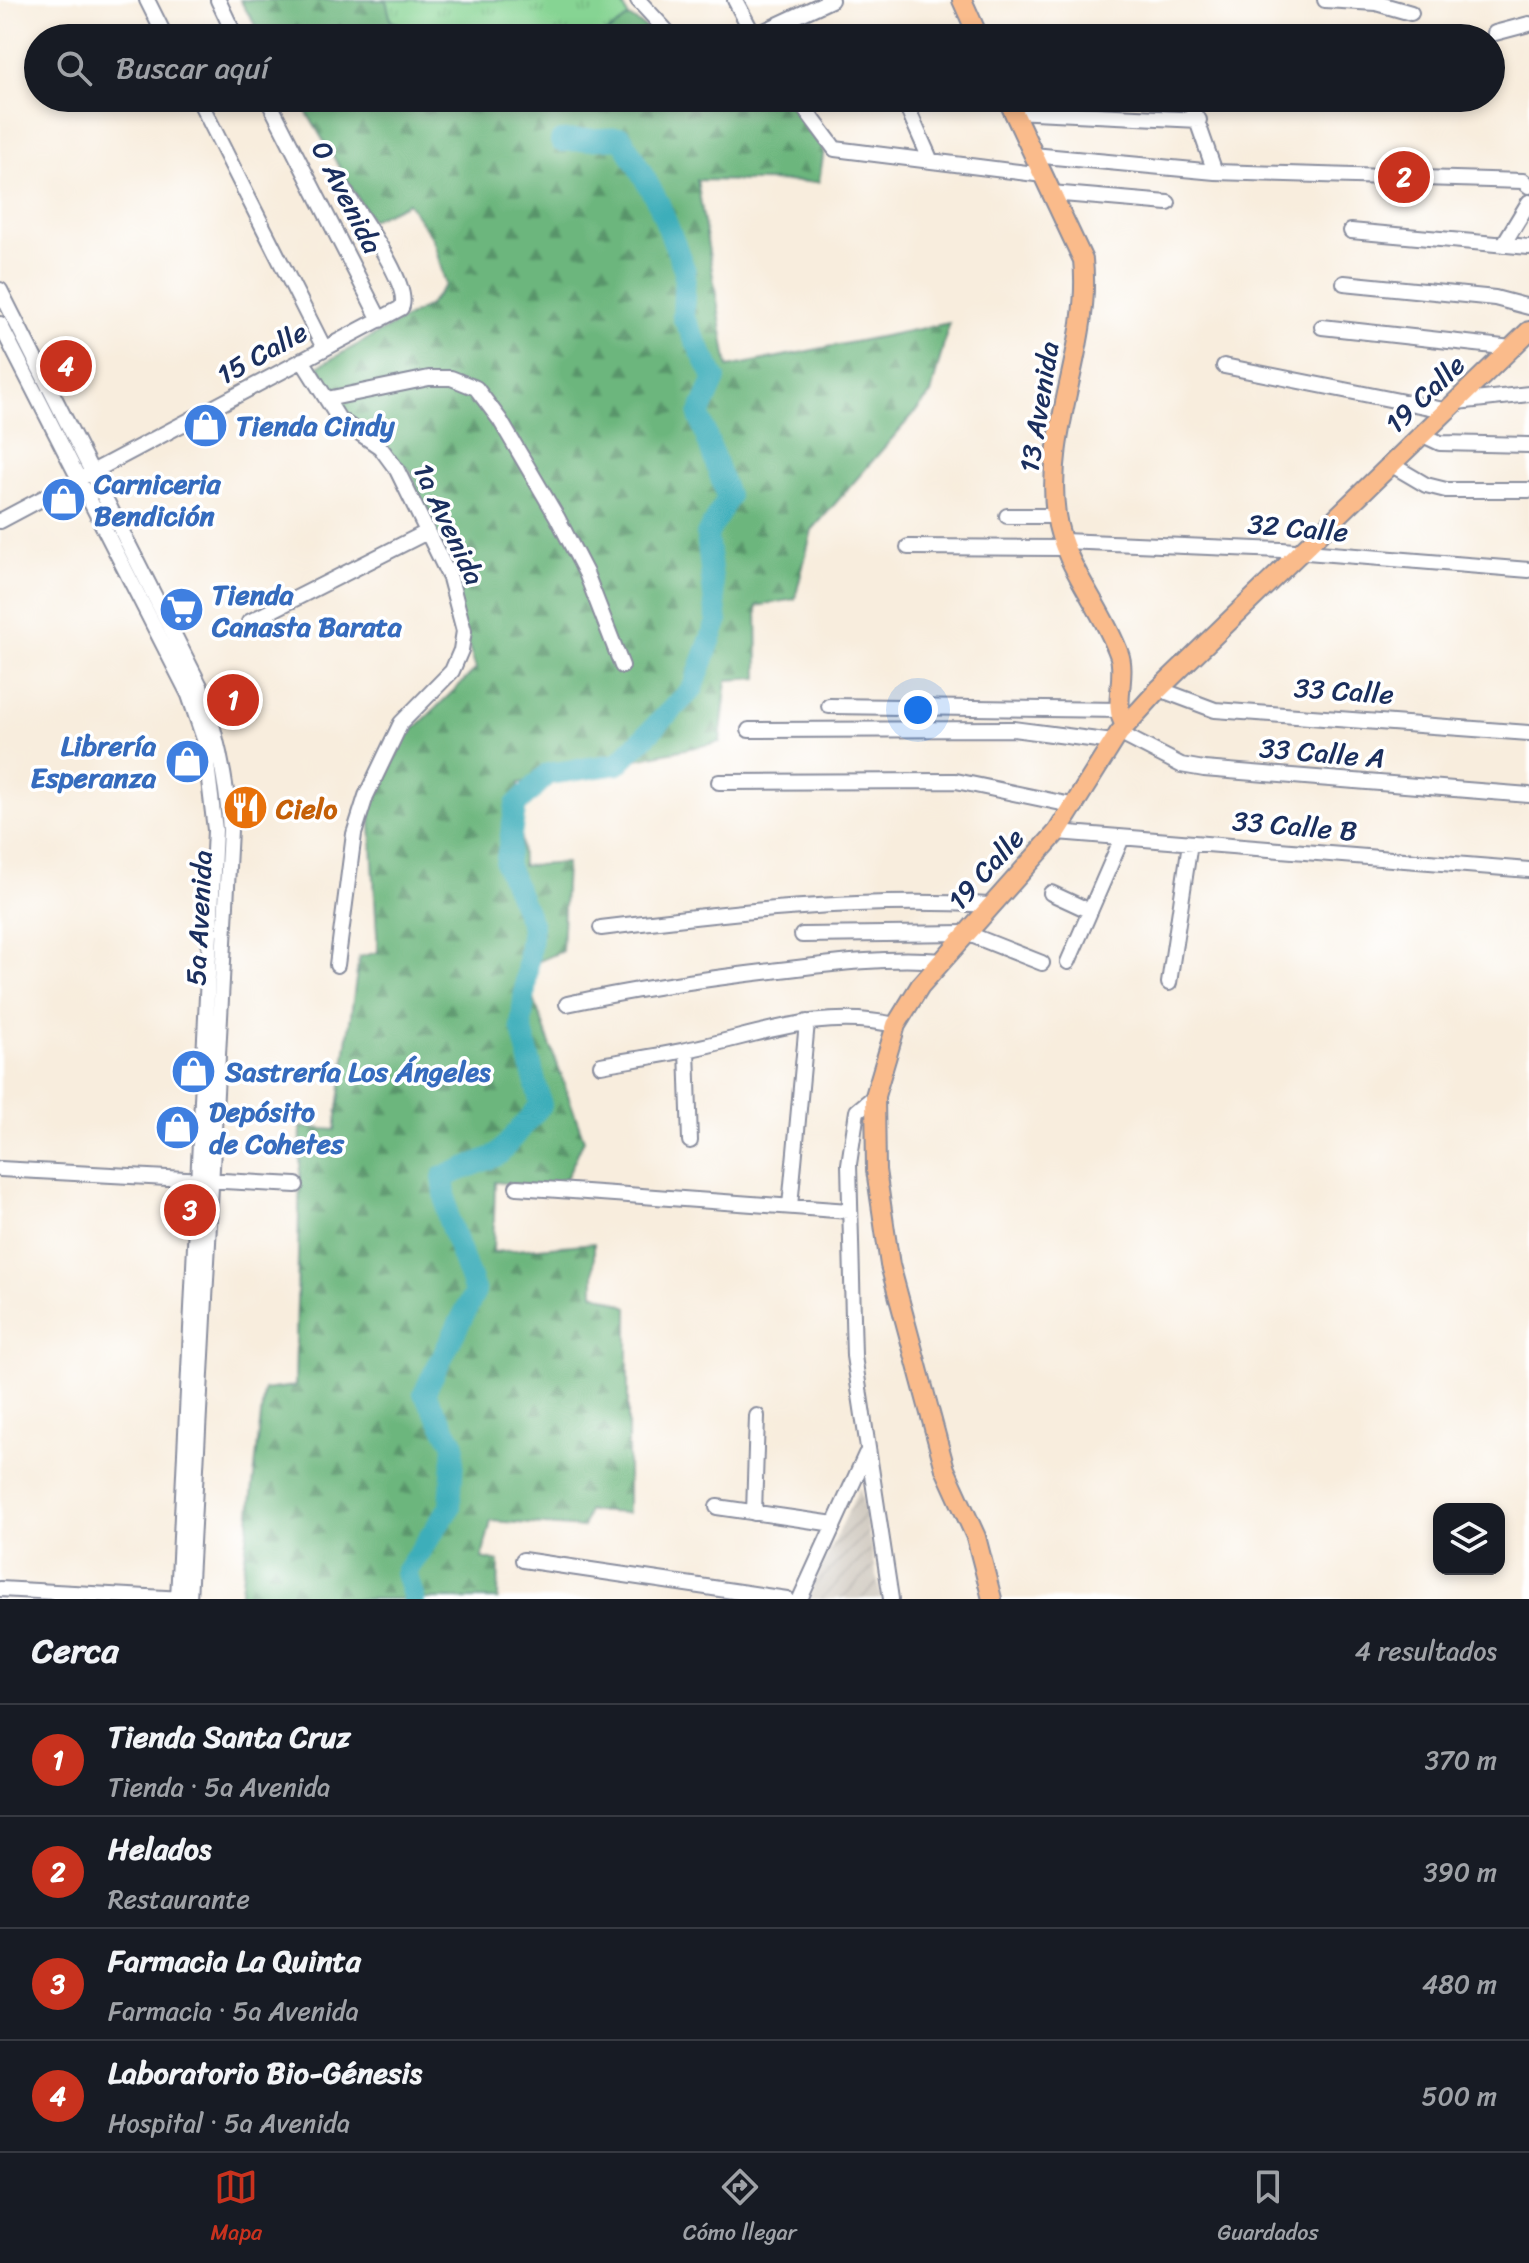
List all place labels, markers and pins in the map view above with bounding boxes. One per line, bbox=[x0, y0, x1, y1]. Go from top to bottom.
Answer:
pin: 2 bbox=[1378, 147, 1430, 207]
pin: 4 bbox=[40, 336, 92, 396]
shop icon: Tienda Cindy bbox=[181, 401, 229, 449]
place label: Tienda Cindy bbox=[236, 401, 396, 450]
place label: Carniceria Bendición bbox=[93, 459, 222, 540]
shop icon: Carniceria Bendición bbox=[39, 475, 87, 523]
place label: Tienda Canasta Barata bbox=[211, 570, 403, 651]
supermarket icon: Tienda Canasta Barata bbox=[157, 586, 205, 634]
pin: 1 bbox=[207, 670, 259, 730]
place label: Librería Esperanza bbox=[30, 721, 157, 802]
shop icon: Librería Esperanza bbox=[163, 737, 211, 785]
restaurant icon: Cielo bbox=[221, 784, 269, 832]
place label: Cielo bbox=[275, 784, 338, 833]
shop icon: Sastrería Los Ángeles bbox=[170, 1047, 218, 1095]
place label: Sastrería Los Ángeles bbox=[224, 1047, 491, 1096]
place label: Depósito de Cohetes bbox=[209, 1087, 345, 1168]
shop icon: Depósito de Cohetes bbox=[154, 1103, 202, 1151]
pin: 3 bbox=[164, 1180, 216, 1240]

